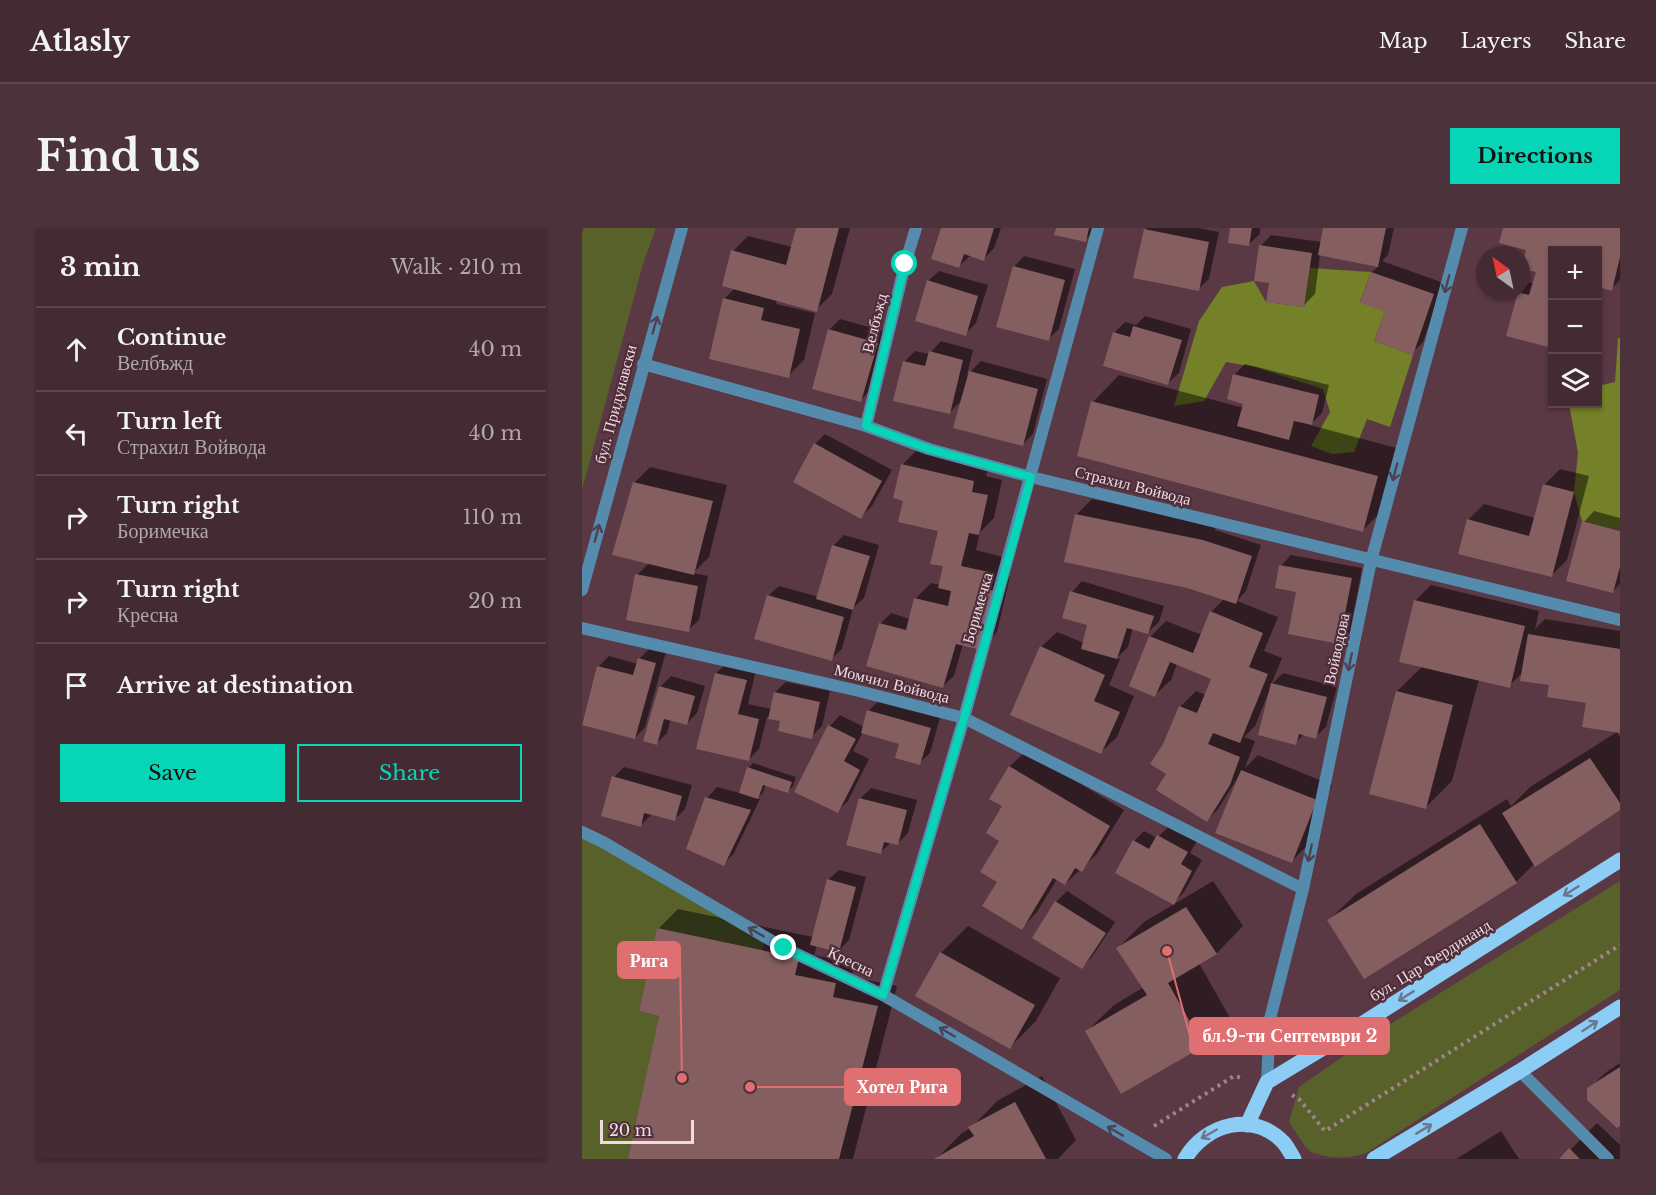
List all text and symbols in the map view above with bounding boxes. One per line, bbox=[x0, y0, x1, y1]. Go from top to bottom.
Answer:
text: Atlasly bbox=[30, 24, 130, 59]
text: Map bbox=[1379, 28, 1428, 54]
text: Layers bbox=[1461, 28, 1532, 54]
text: Share bbox=[1565, 28, 1626, 54]
button: Directions bbox=[1450, 128, 1620, 184]
text: Find us bbox=[36, 130, 200, 182]
north arrow bbox=[1476, 246, 1530, 300]
map controls bbox=[1548, 246, 1602, 408]
button: + bbox=[1548, 246, 1602, 300]
route start bbox=[891, 250, 917, 276]
text: 3 min bbox=[60, 251, 141, 283]
text: Walk · 210 m bbox=[391, 255, 522, 279]
one-way arrow bbox=[1441, 275, 1452, 294]
street label: Велбъжд bbox=[857, 291, 891, 355]
button: − bbox=[1548, 300, 1602, 354]
one-way arrow bbox=[649, 316, 661, 335]
text: Continue bbox=[117, 324, 226, 351]
icon: ahead bbox=[60, 333, 93, 366]
text: 40 m bbox=[469, 337, 522, 361]
street label: бул. Придунавски bbox=[589, 342, 641, 466]
text: Велбъжд bbox=[117, 351, 193, 375]
button: layers bbox=[1548, 354, 1602, 408]
text: Turn left bbox=[117, 408, 222, 435]
icon: left bbox=[60, 417, 93, 450]
text: 40 m bbox=[469, 421, 522, 445]
text: Страхил Войвода bbox=[117, 435, 266, 459]
street label: Страхил Войвода bbox=[1073, 461, 1193, 509]
one-way arrow bbox=[1389, 463, 1400, 482]
text: Turn right bbox=[117, 492, 239, 519]
icon: right bbox=[60, 501, 93, 534]
text: 110 m bbox=[463, 505, 522, 529]
text: Боримечка bbox=[117, 519, 209, 543]
one-way arrow bbox=[592, 524, 604, 543]
street label: Боримечка bbox=[957, 570, 997, 646]
text: Turn right bbox=[117, 576, 239, 603]
icon: right bbox=[60, 585, 93, 618]
text: 20 m bbox=[468, 589, 522, 613]
text: Кресна bbox=[117, 603, 178, 627]
street label: Войводова bbox=[1319, 611, 1353, 687]
one-way arrow bbox=[1344, 652, 1355, 671]
street label: Момчил Войвода bbox=[832, 659, 952, 707]
icon: arrive bbox=[60, 669, 93, 702]
text: Arrive at destination bbox=[117, 672, 354, 699]
button: Save bbox=[60, 744, 285, 802]
button: Share bbox=[297, 744, 522, 802]
one-way arrow bbox=[1304, 843, 1316, 862]
one-way arrow bbox=[1563, 886, 1580, 898]
street label: бул. Цар Фердинанд bbox=[1366, 915, 1494, 1005]
one-way arrow bbox=[748, 925, 765, 937]
route end bbox=[770, 934, 796, 960]
street label: Кресна bbox=[825, 941, 877, 981]
callout: Рига bbox=[618, 942, 680, 978]
text: Рига bbox=[630, 950, 668, 972]
one-way arrow bbox=[1398, 990, 1415, 1002]
callout: бл.9-ти Септември 2 bbox=[1190, 1018, 1389, 1054]
one-way arrow bbox=[1581, 1020, 1598, 1032]
text: бл.9-ти Септември 2 bbox=[1203, 1025, 1377, 1047]
one-way arrow bbox=[939, 1026, 956, 1038]
callout: Хотел Рига bbox=[845, 1069, 960, 1105]
text: Хотел Рига bbox=[856, 1076, 948, 1098]
scale bar bbox=[600, 1117, 694, 1144]
text: 20 m bbox=[609, 1120, 652, 1140]
one-way arrow bbox=[1415, 1122, 1432, 1134]
one-way arrow bbox=[1107, 1124, 1124, 1136]
one-way arrow bbox=[1201, 1128, 1218, 1140]

